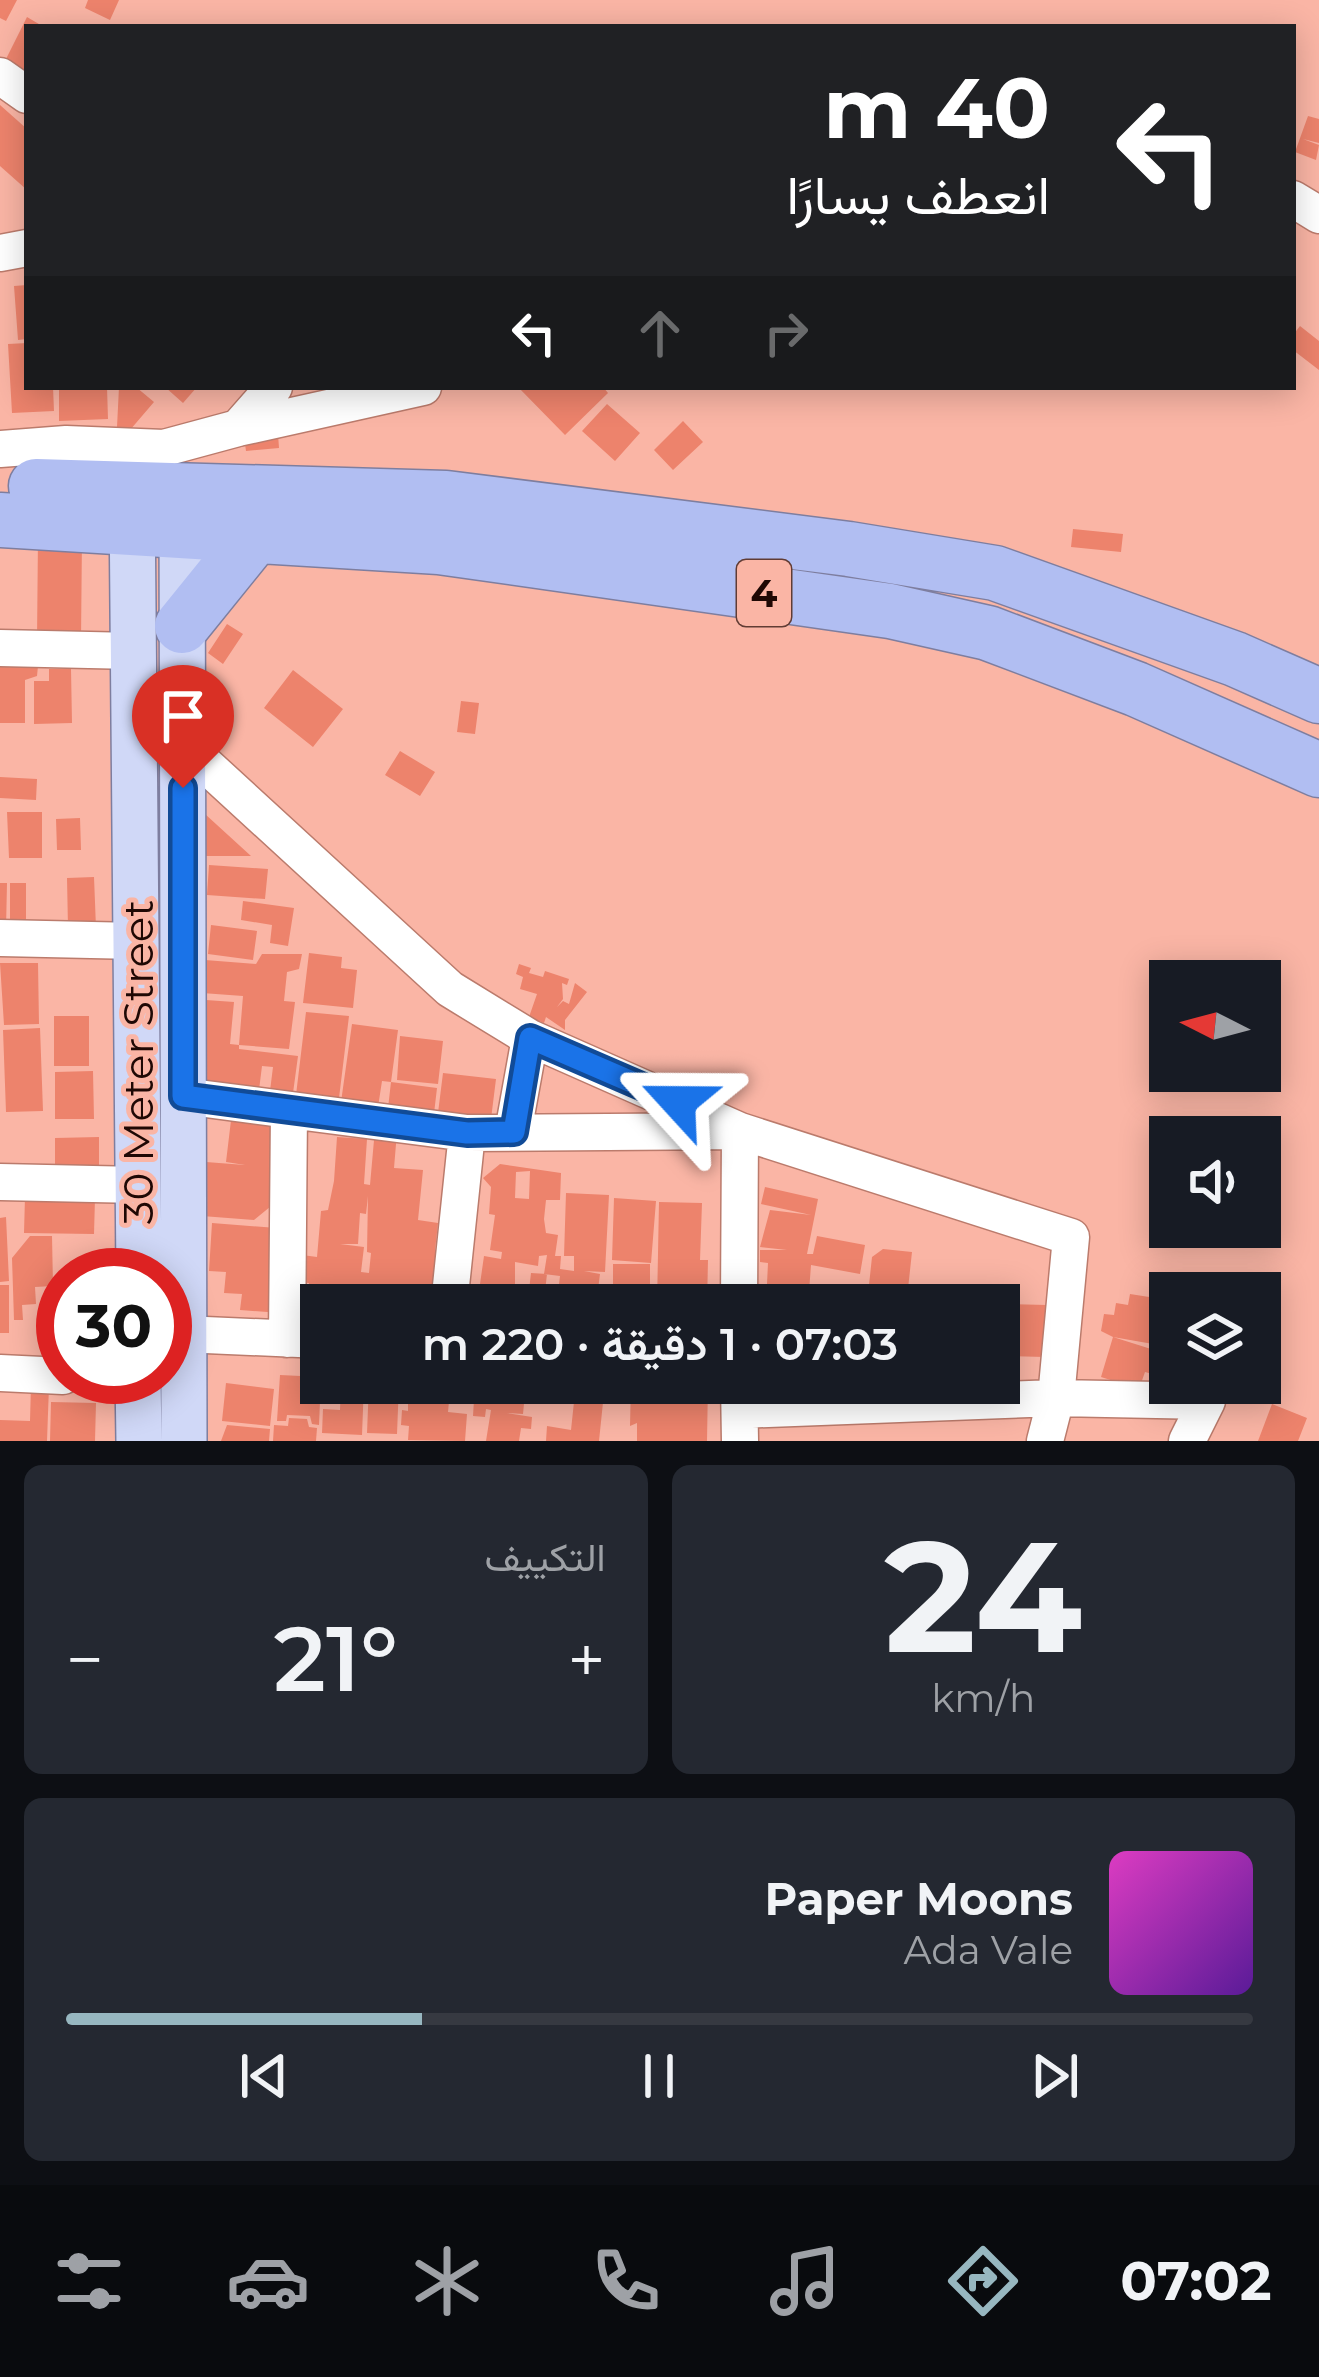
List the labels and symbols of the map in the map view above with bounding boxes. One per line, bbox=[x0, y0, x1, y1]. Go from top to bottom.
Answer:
road number: 4 bbox=[737, 560, 791, 626]
pin bbox=[132, 665, 234, 788]
street label: 30 Meter Street bbox=[112, 900, 164, 1224]
north arrow bbox=[1149, 960, 1281, 1092]
position arrow bbox=[615, 1039, 741, 1165]
speed limit sign: 30 bbox=[36, 1248, 192, 1404]

